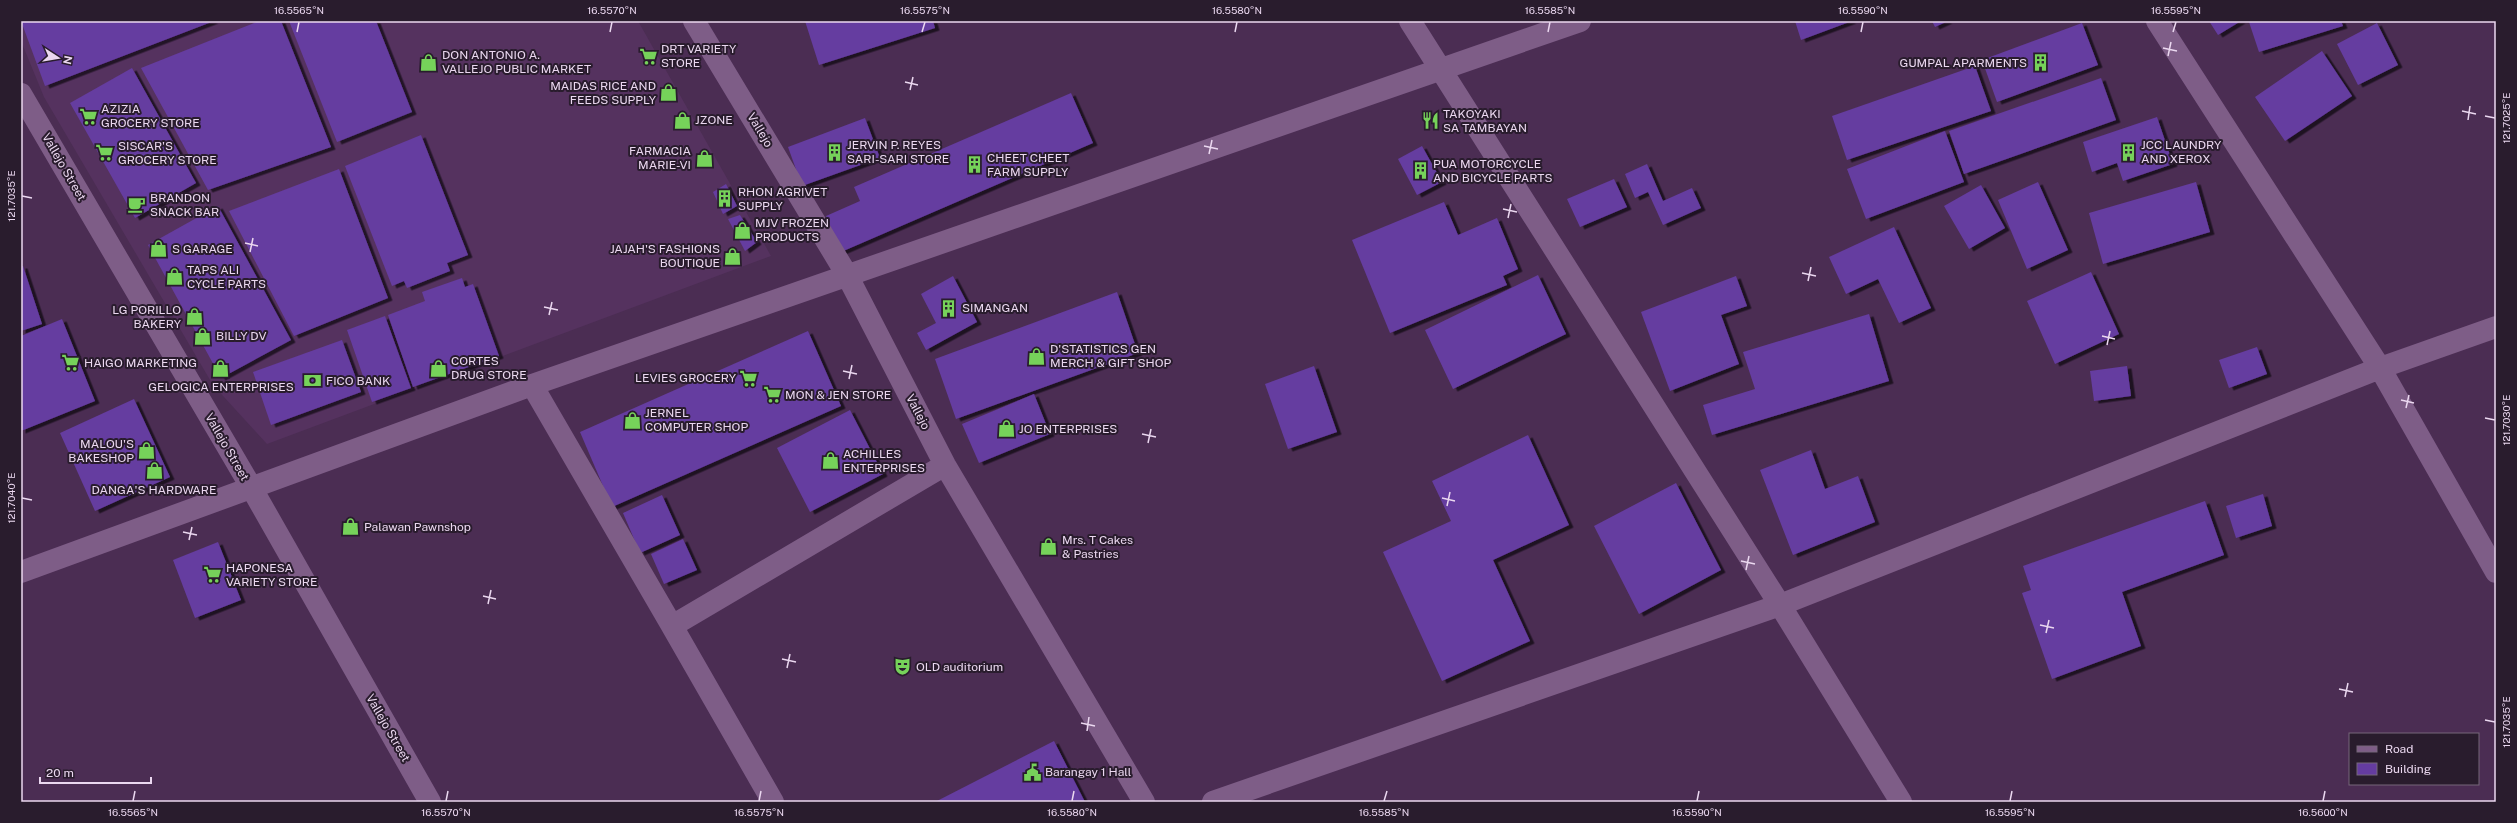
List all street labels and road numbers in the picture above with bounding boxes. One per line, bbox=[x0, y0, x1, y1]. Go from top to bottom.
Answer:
street label: Vallejo bbox=[744, 110, 776, 150]
street label: Vallejo Street bbox=[39, 131, 89, 204]
street label: Vallejo bbox=[903, 392, 933, 432]
street label: Vallejo Street bbox=[202, 411, 252, 484]
street label: Vallejo Street bbox=[363, 692, 413, 765]

